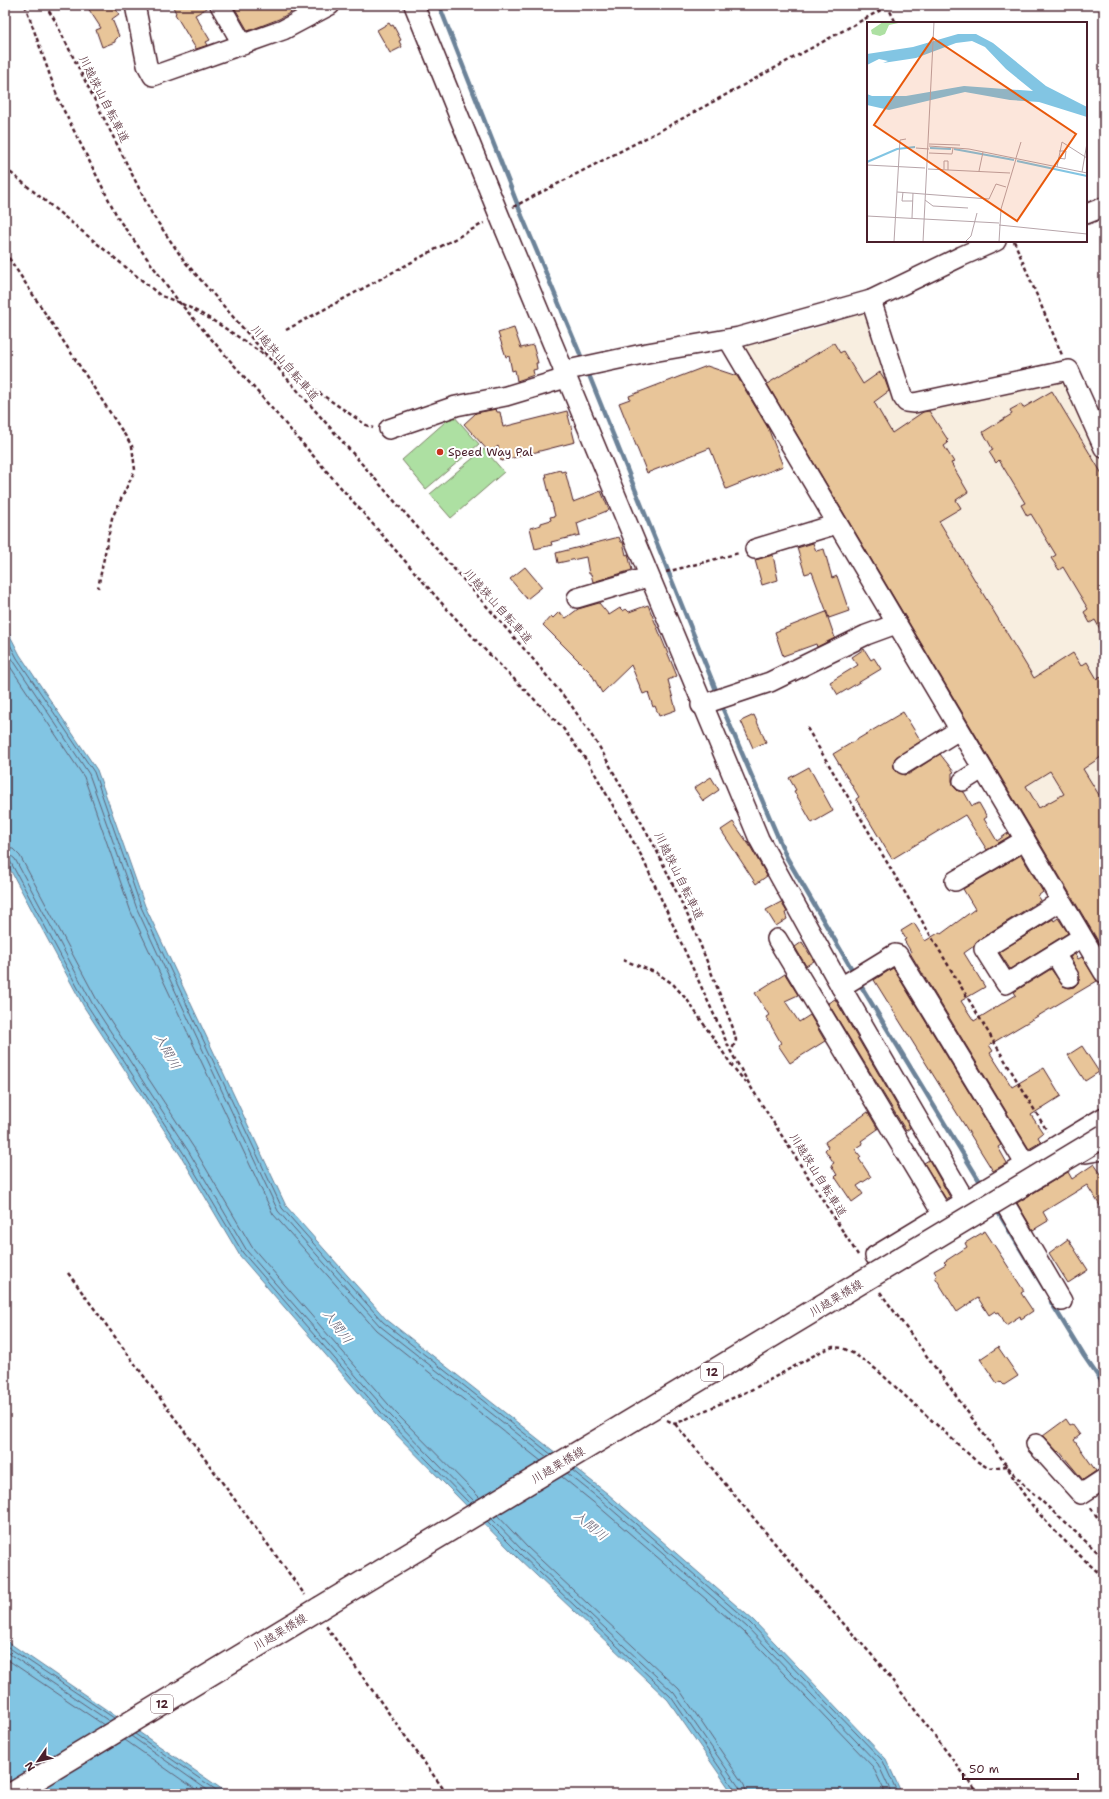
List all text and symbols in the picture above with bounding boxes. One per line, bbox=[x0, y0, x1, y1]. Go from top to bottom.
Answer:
inset map bbox=[867, 22, 1087, 242]
street label: 川越狭山自転車道 bbox=[75, 53, 133, 145]
street label: 川越狭山自転車道 bbox=[247, 322, 323, 404]
place label: Speed Way Pal bbox=[448, 444, 533, 460]
marker: Speed Way Pal bbox=[435, 447, 445, 457]
street label: 川越狭山自転車道 bbox=[460, 565, 536, 647]
street label: 川越狭山自転車道 bbox=[651, 829, 707, 923]
water label: 入間川 bbox=[151, 1030, 184, 1072]
street label: 川越狭山自転車道 bbox=[786, 1130, 850, 1220]
street label: 川越栗橋線 bbox=[806, 1276, 866, 1320]
water label: 入間川 bbox=[319, 1306, 356, 1347]
road number: 12 bbox=[701, 1363, 723, 1381]
street label: 川越栗橋線 bbox=[528, 1443, 588, 1487]
water label: 入間川 bbox=[570, 1506, 611, 1544]
street label: 川越栗橋線 bbox=[250, 1610, 310, 1654]
road number: 12 bbox=[151, 1695, 173, 1713]
north arrow bbox=[18, 1741, 58, 1781]
scale bar bbox=[963, 1755, 1078, 1781]
text: N bbox=[21, 1758, 39, 1774]
text: 50 m bbox=[969, 1761, 999, 1777]

